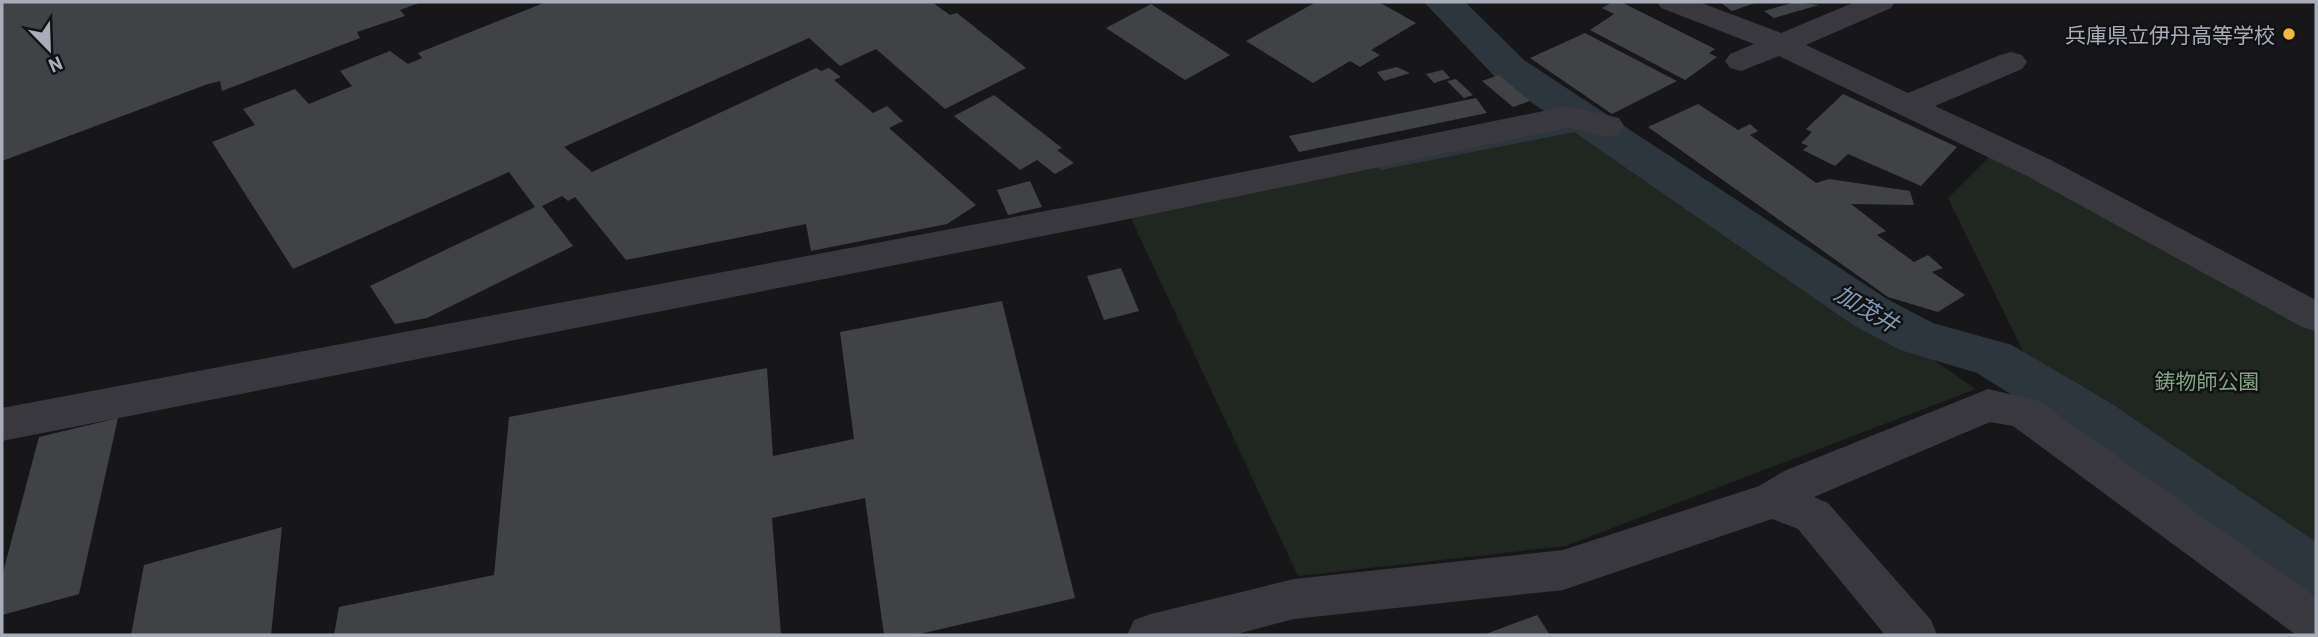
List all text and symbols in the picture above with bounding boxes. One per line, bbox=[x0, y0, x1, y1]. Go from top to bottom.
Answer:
north arrow bbox=[14, 14, 84, 84]
place label: 兵庫県立伊丹高等学校 bbox=[2065, 22, 2275, 47]
marker: 兵庫県立伊丹高等学校 bbox=[2281, 26, 2297, 42]
text: N bbox=[46, 52, 66, 78]
water label: 加茂井 bbox=[1830, 278, 1905, 339]
park label: 鋳物師公園 bbox=[2155, 368, 2260, 393]

